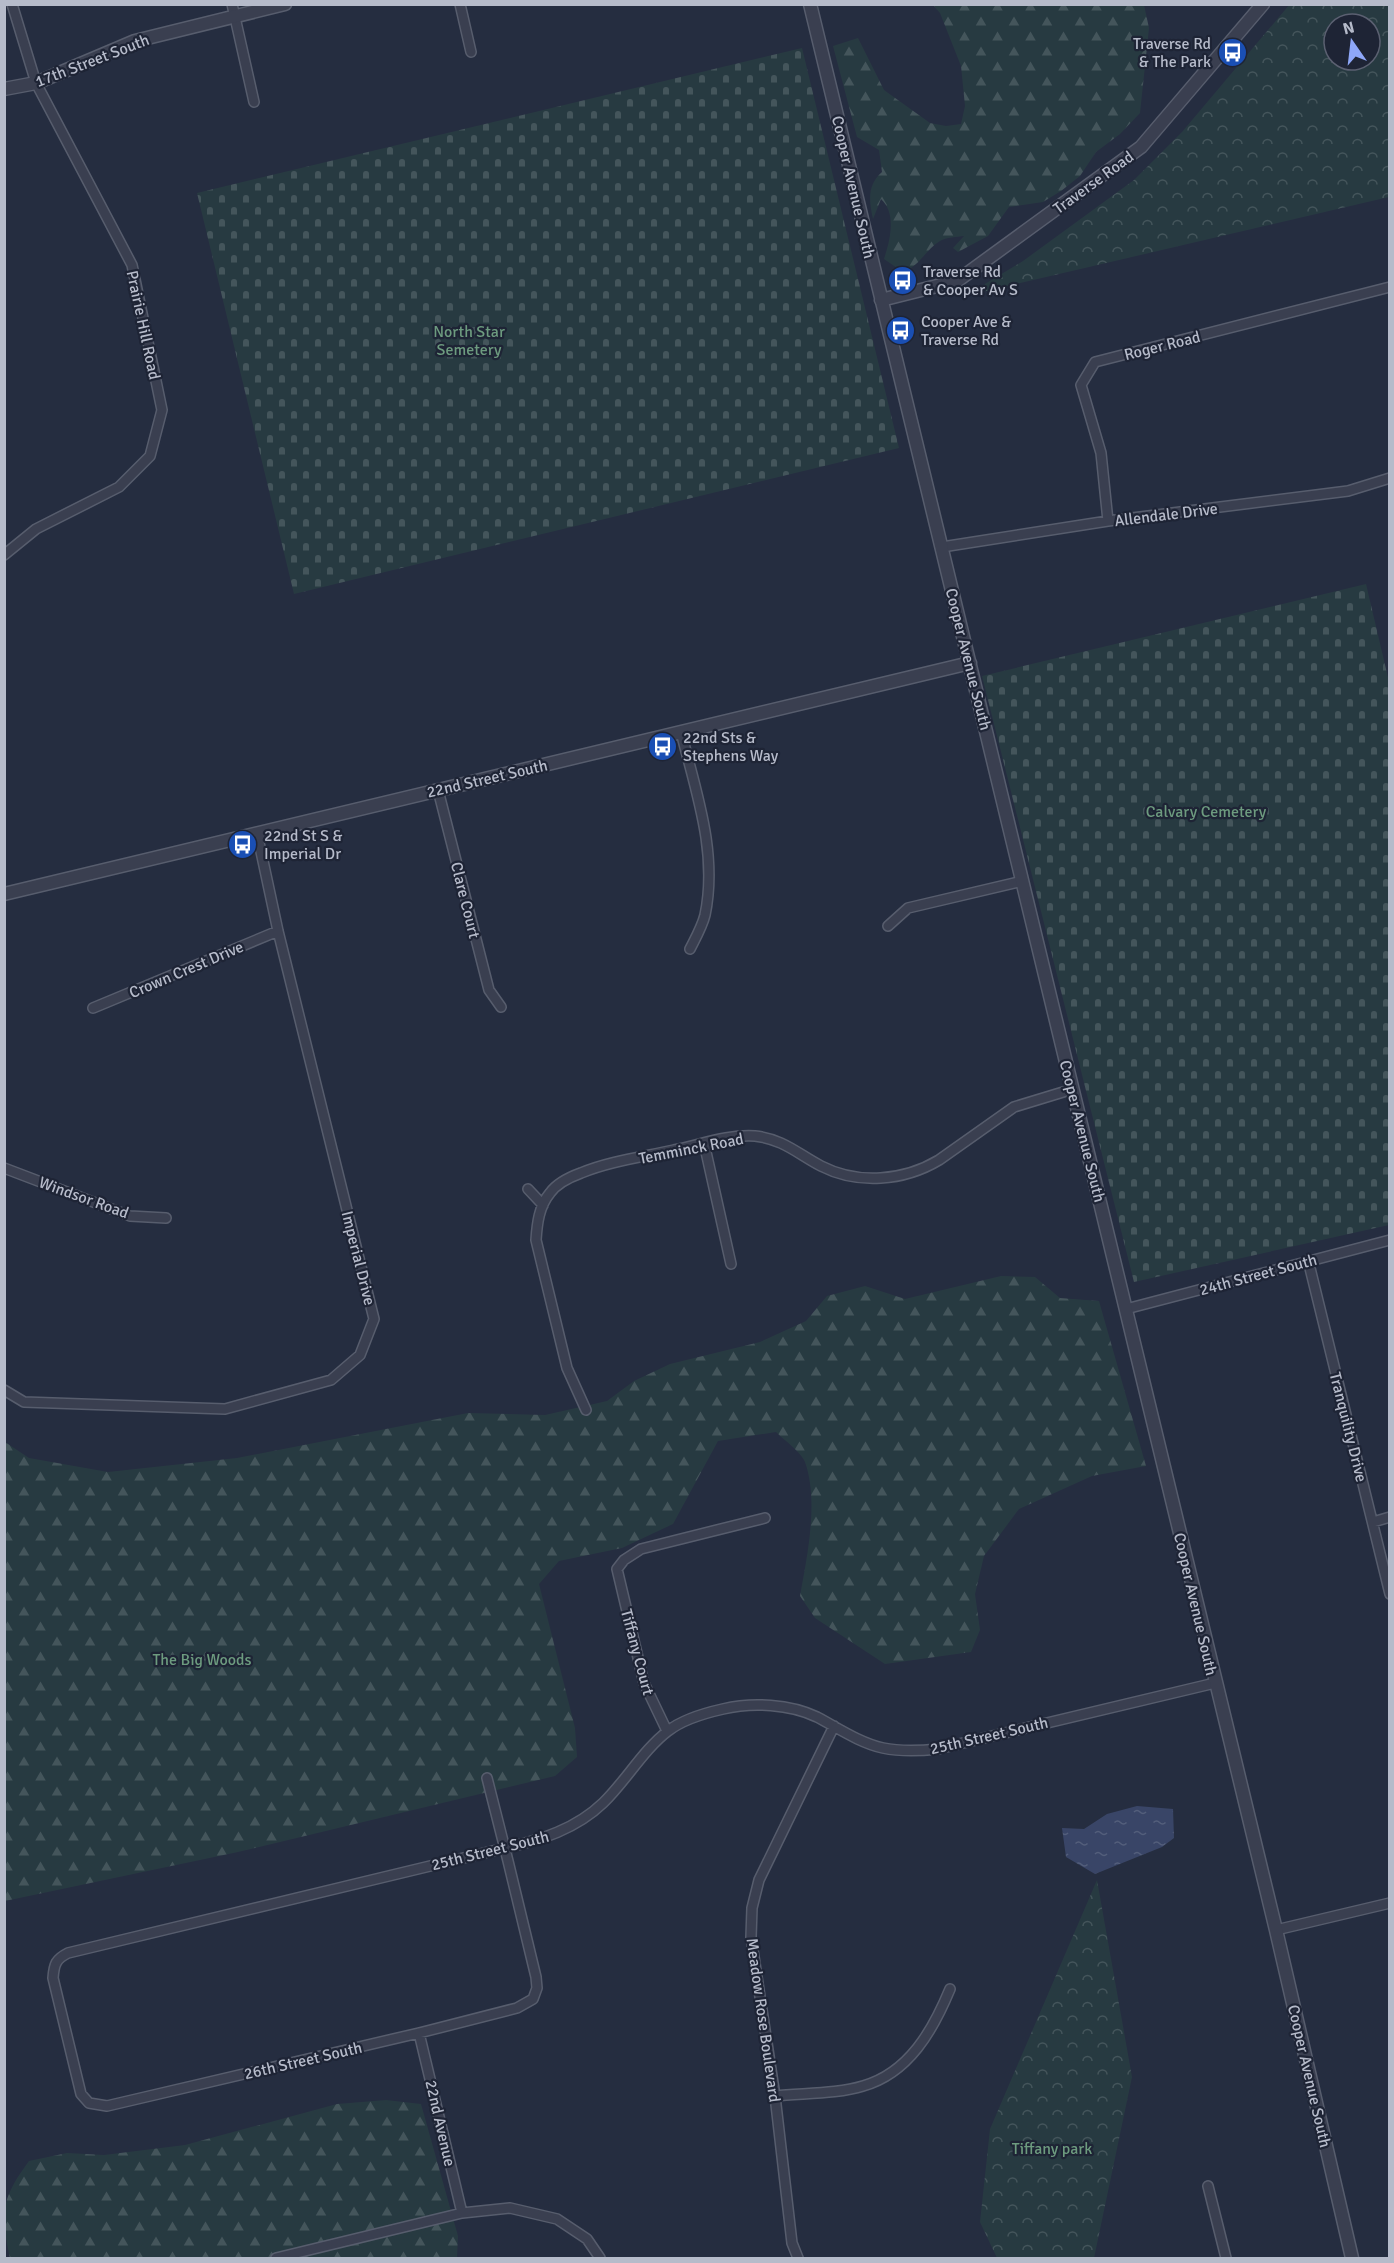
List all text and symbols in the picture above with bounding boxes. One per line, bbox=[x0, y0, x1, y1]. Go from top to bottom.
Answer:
north arrow bbox=[1322, 12, 1382, 72]
text: N bbox=[1341, 17, 1356, 39]
street label: 17th Street South bbox=[32, 30, 152, 92]
place label: Traverse Rd & The Park bbox=[1133, 34, 1211, 72]
bus stop icon: Traverse Rd & The Park bbox=[1216, 36, 1248, 68]
street label: Cooper Avenue South bbox=[827, 114, 879, 261]
street label: Traverse Road bbox=[1049, 147, 1138, 219]
place label: Traverse Rd & Cooper Av S bbox=[923, 262, 1018, 300]
bus stop icon: Traverse Rd & Cooper Av S bbox=[886, 264, 918, 296]
street label: Prairie Hill Road bbox=[122, 269, 164, 382]
place label: Cooper Ave & Traverse Rd bbox=[921, 312, 1011, 350]
bus stop icon: Cooper Ave & Traverse Rd bbox=[884, 314, 916, 346]
park label: North Star Semetery bbox=[433, 322, 505, 360]
street label: Roger Road bbox=[1122, 327, 1202, 365]
street label: Allendale Drive bbox=[1113, 499, 1219, 531]
street label: Cooper Avenue South bbox=[941, 586, 995, 732]
place label: 22nd Sts & Stephens Way bbox=[683, 728, 779, 766]
bus stop icon: 22nd Sts & Stephens Way bbox=[646, 730, 678, 762]
street label: 22nd Street South bbox=[425, 755, 550, 803]
park label: Calvary Cemetery bbox=[1146, 802, 1267, 822]
place label: 22nd St S & Imperial Dr bbox=[264, 826, 342, 864]
bus stop icon: 22nd St S & Imperial Dr bbox=[227, 828, 259, 860]
street label: Clare Court bbox=[446, 860, 484, 941]
street label: Crown Crest Drive bbox=[126, 937, 247, 1003]
street label: Cooper Avenue South bbox=[1055, 1058, 1109, 1204]
street label: Temminck Road bbox=[637, 1129, 745, 1169]
street label: Windsor Road bbox=[36, 1172, 131, 1223]
street label: Imperial Drive bbox=[337, 1209, 379, 1308]
street label: 24th Street South bbox=[1197, 1250, 1319, 1300]
street label: Tranquility Drive bbox=[1325, 1370, 1371, 1484]
street label: Cooper Avenue South bbox=[1169, 1531, 1221, 1678]
street label: Tiffany Court bbox=[616, 1607, 658, 1698]
park label: The Big Woods bbox=[152, 1650, 252, 1670]
street label: 25th Street South bbox=[928, 1713, 1050, 1759]
street label: 25th Street South bbox=[429, 1827, 551, 1875]
street label: Meadow Rose Boulevard bbox=[742, 1937, 784, 2104]
street label: Cooper Avenue South bbox=[1283, 2003, 1335, 2150]
street label: 26th Street South bbox=[242, 2038, 364, 2084]
street label: 22nd Avenue bbox=[420, 2078, 460, 2168]
park label: Tiffany park bbox=[1012, 2139, 1092, 2159]

